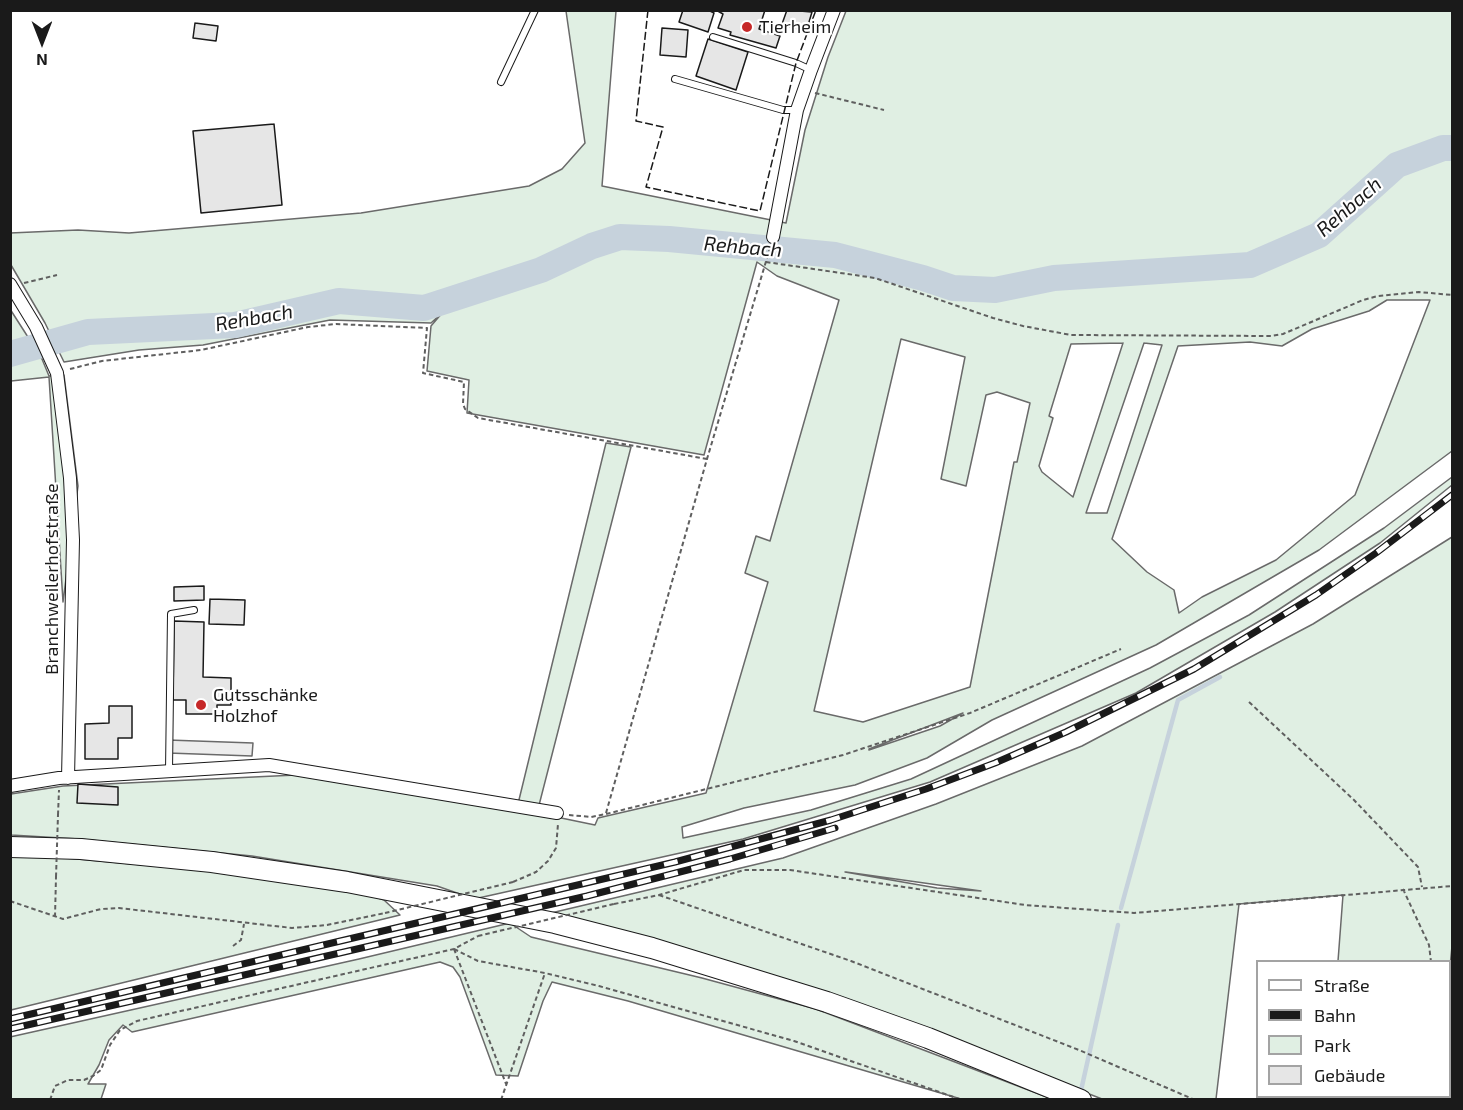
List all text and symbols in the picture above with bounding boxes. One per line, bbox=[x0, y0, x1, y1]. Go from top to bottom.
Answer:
north arrow bbox=[12, 12, 72, 72]
place label: Tierheim bbox=[759, 16, 831, 38]
marker: Tierheim bbox=[740, 20, 754, 34]
text: N bbox=[36, 51, 48, 70]
water label: Rehbach bbox=[1311, 172, 1387, 242]
water label: Rehbach bbox=[703, 232, 783, 262]
water label: Rehbach bbox=[213, 299, 295, 337]
street label: Branchweilerhofstraße bbox=[41, 483, 63, 675]
place label: Gutsschänke Holzhof bbox=[213, 684, 318, 726]
marker: Gutsschänke Holzhof bbox=[194, 698, 208, 712]
legend bbox=[1256, 960, 1451, 1098]
text: Straße bbox=[1314, 974, 1370, 996]
text: Bahn bbox=[1314, 1004, 1356, 1026]
text: Park bbox=[1314, 1034, 1351, 1056]
text: Gebäude bbox=[1314, 1064, 1385, 1086]

